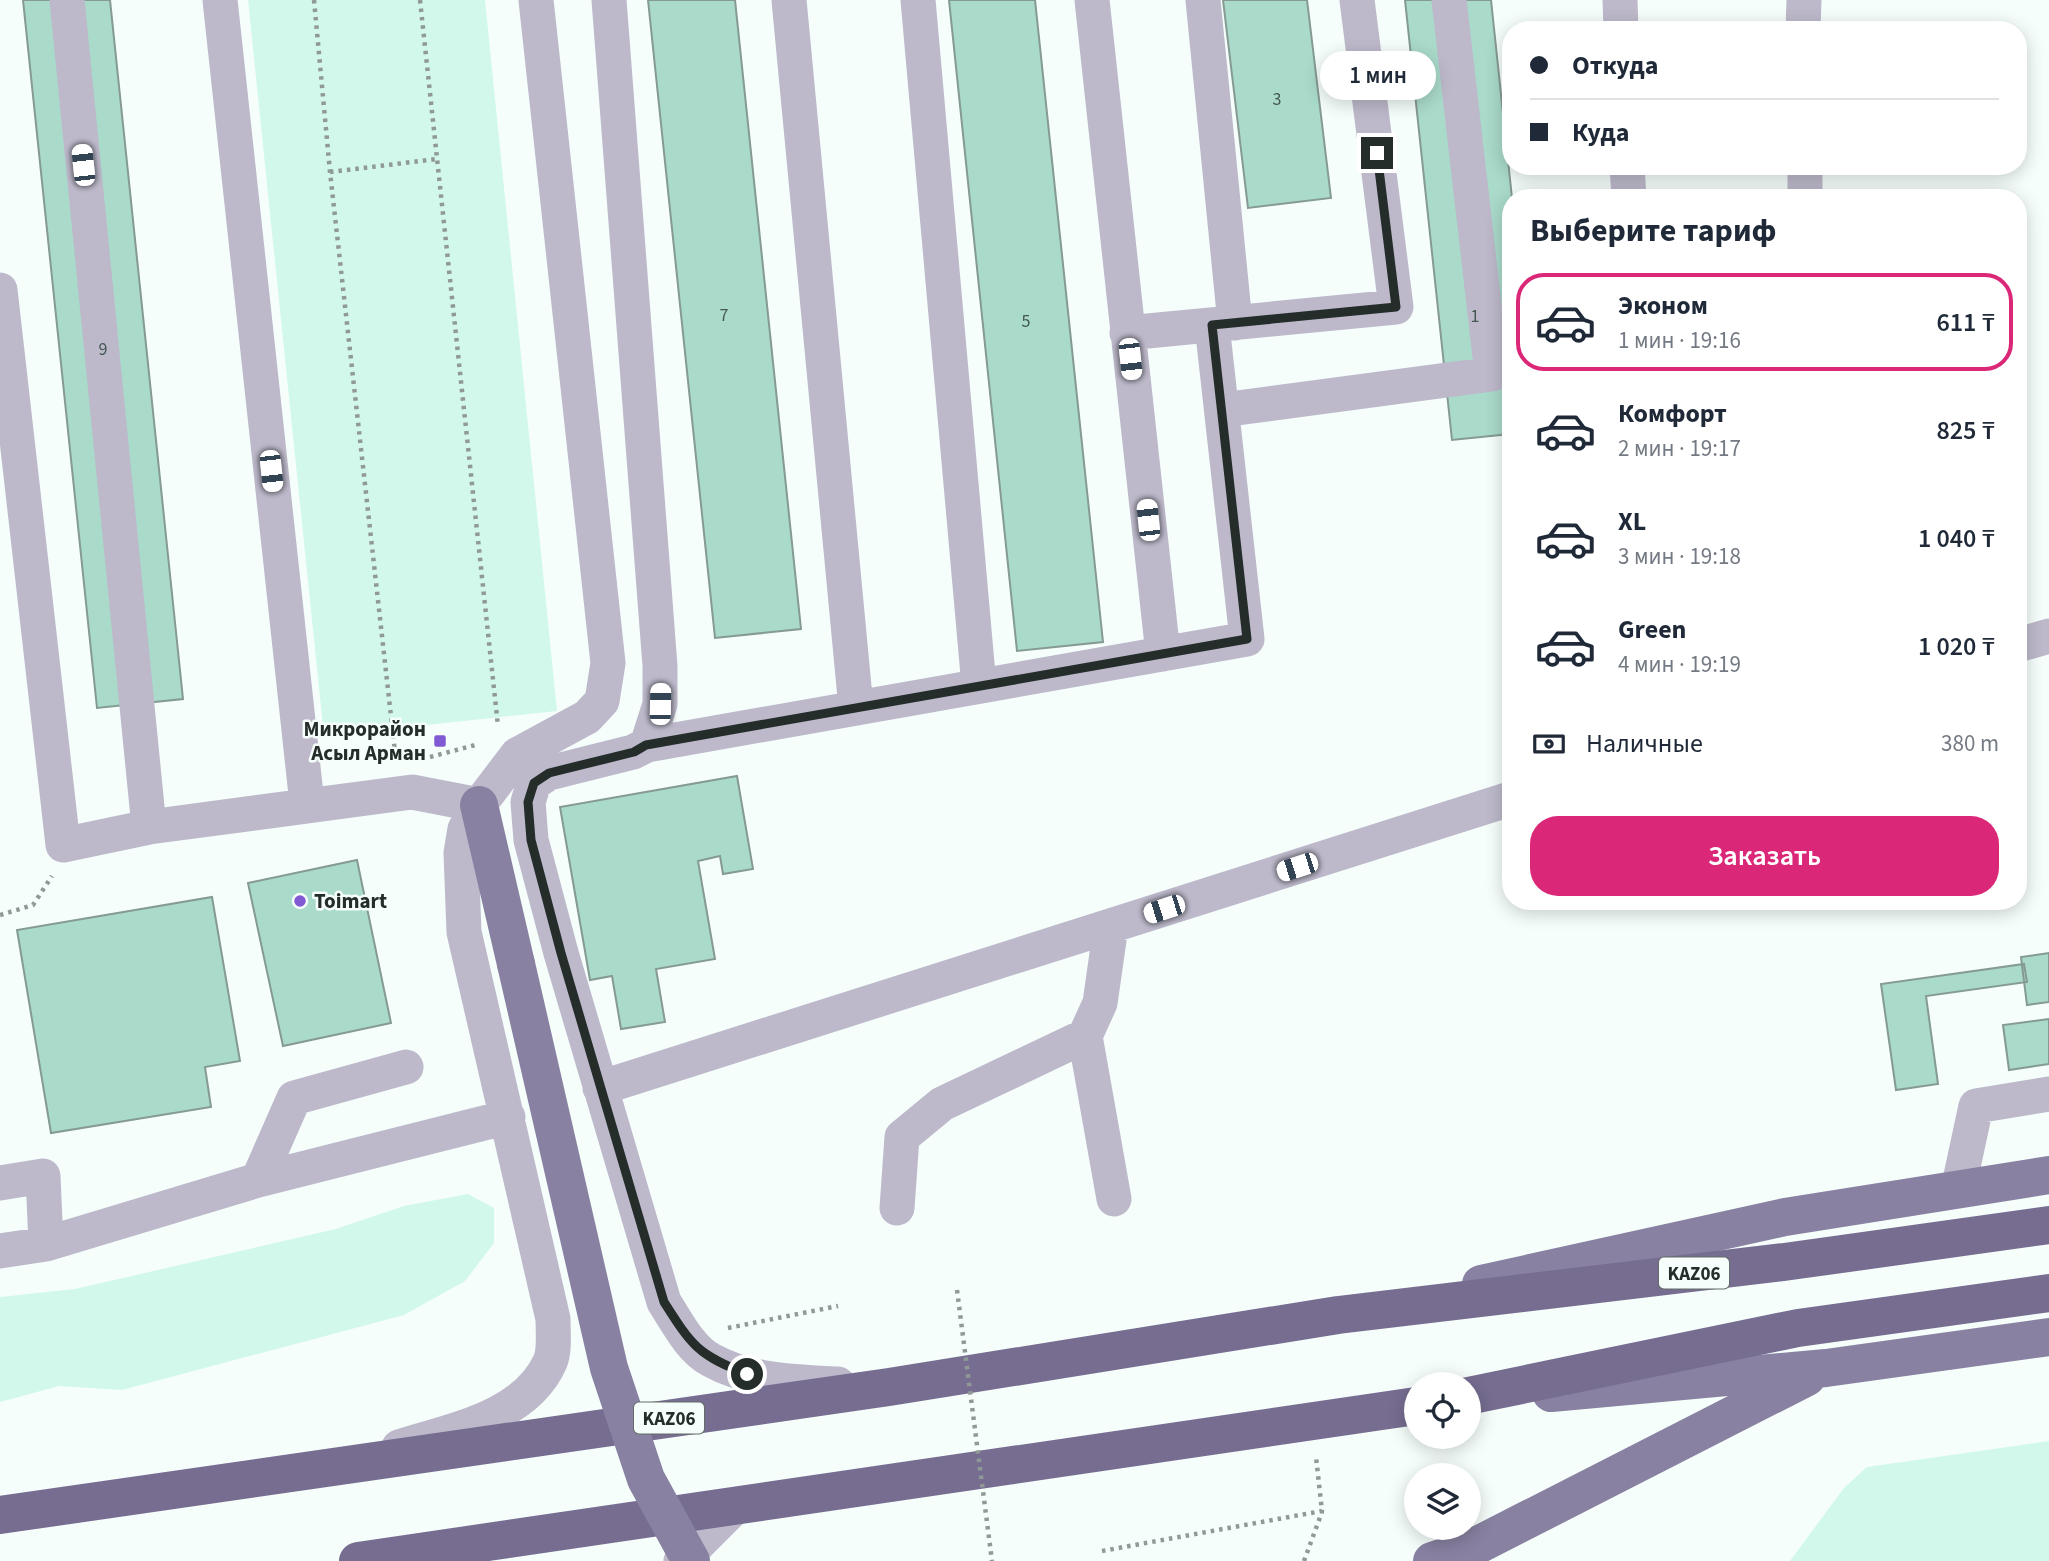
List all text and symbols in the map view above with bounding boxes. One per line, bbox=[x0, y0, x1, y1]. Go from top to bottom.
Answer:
text: Откуда bbox=[1572, 47, 1659, 84]
callout: 1 мин bbox=[1319, 52, 1435, 100]
text: 1 мин bbox=[1349, 59, 1407, 92]
house number: 3 bbox=[1273, 87, 1282, 112]
text: Куда bbox=[1572, 114, 1630, 151]
route end bbox=[1361, 137, 1393, 169]
car bbox=[71, 143, 96, 187]
text: Выберите тариф bbox=[1530, 208, 1777, 254]
text: Эконом bbox=[1618, 287, 1708, 324]
icon: car bbox=[1534, 291, 1597, 354]
house number: 7 bbox=[720, 303, 729, 328]
house number: 1 bbox=[1471, 304, 1479, 329]
text: 611 ₸ bbox=[1936, 304, 1995, 341]
house number: 5 bbox=[1022, 309, 1031, 334]
text: 1 мин · 19:16 bbox=[1618, 324, 1741, 357]
house number: 9 bbox=[99, 337, 108, 362]
car bbox=[1118, 337, 1143, 381]
text: Комфорт bbox=[1618, 395, 1727, 432]
icon: car bbox=[1534, 399, 1597, 462]
text: 825 ₸ bbox=[1936, 412, 1995, 449]
text: 2 мин · 19:17 bbox=[1618, 432, 1741, 465]
car bbox=[259, 449, 284, 493]
car bbox=[1136, 498, 1161, 542]
text: XL bbox=[1618, 503, 1646, 540]
icon: car bbox=[1534, 507, 1597, 570]
text: 1 040 ₸ bbox=[1918, 520, 1995, 557]
text: 3 мин · 19:18 bbox=[1618, 540, 1741, 573]
text: Green bbox=[1618, 611, 1686, 648]
icon: car bbox=[1534, 615, 1597, 678]
text: 1 020 ₸ bbox=[1918, 628, 1995, 665]
text: 4 мин · 19:19 bbox=[1618, 648, 1741, 681]
car bbox=[650, 683, 671, 725]
place label: Микрорайон Асыл Арман bbox=[304, 714, 426, 768]
icon: cash bbox=[1530, 725, 1568, 763]
text: Наличные bbox=[1586, 725, 1703, 762]
text: 380 m bbox=[1941, 727, 1999, 760]
marker: Микрорайон Асыл Арман bbox=[432, 733, 448, 749]
button: Заказать bbox=[1530, 816, 1999, 896]
car bbox=[1274, 851, 1321, 883]
place label: Toimart bbox=[314, 886, 387, 916]
marker: Toimart bbox=[292, 893, 308, 909]
car bbox=[1141, 893, 1188, 925]
road number: KАZ06 bbox=[1659, 1258, 1729, 1288]
route start bbox=[731, 1358, 763, 1390]
map controls bbox=[1404, 1372, 1481, 1540]
button: locate bbox=[1404, 1372, 1481, 1449]
road number: KАZ06 bbox=[634, 1402, 704, 1434]
button: layers bbox=[1404, 1463, 1481, 1540]

